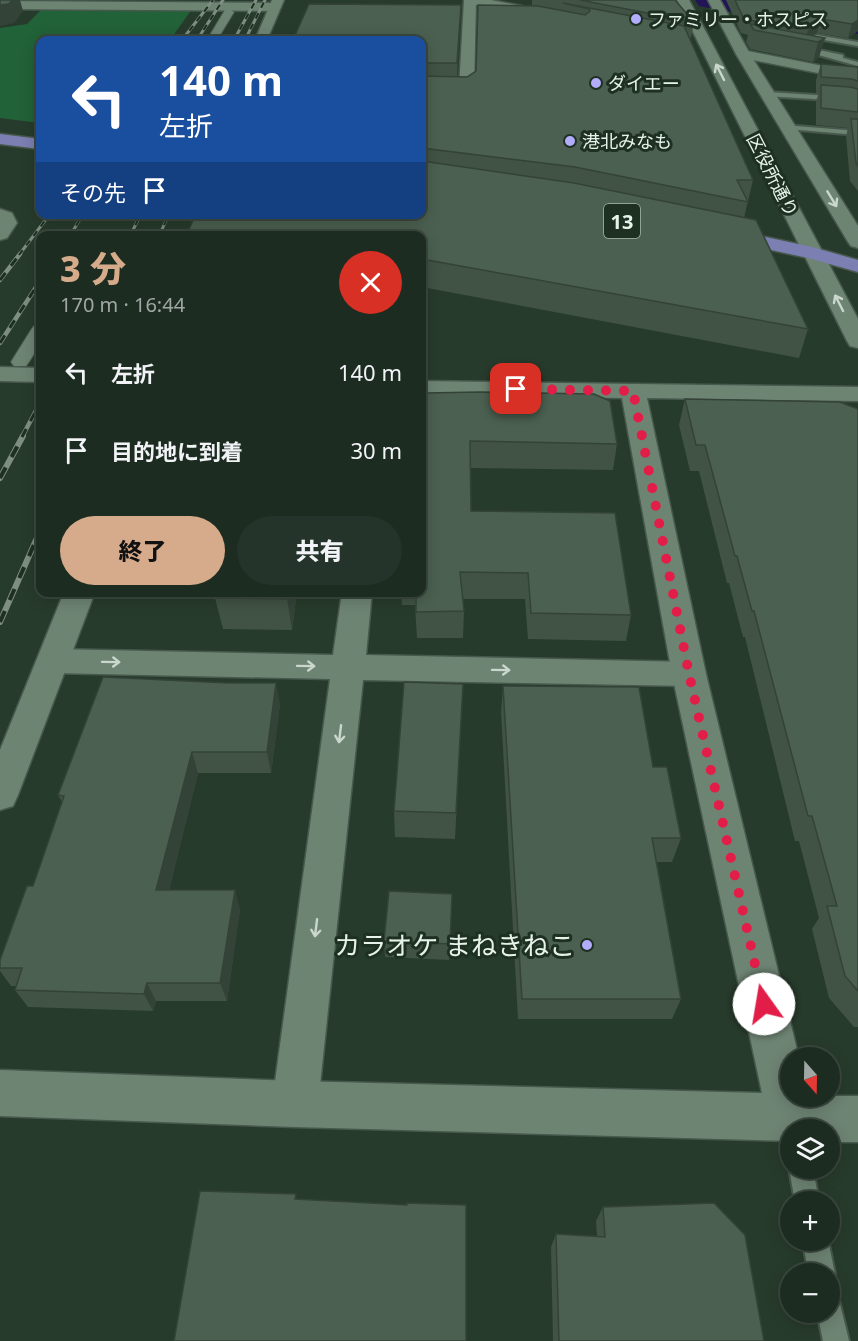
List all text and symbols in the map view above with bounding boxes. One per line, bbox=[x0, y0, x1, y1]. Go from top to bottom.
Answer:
place label: ファミリー・ホスピス bbox=[648, 7, 828, 31]
marker: ファミリー・ホスピス bbox=[629, 12, 643, 26]
text: 140 m bbox=[159, 51, 283, 108]
icon: left bbox=[60, 60, 138, 138]
one-way arrow bbox=[714, 64, 726, 81]
place label: ダイエー bbox=[608, 71, 680, 95]
marker: ダイエー bbox=[589, 76, 603, 90]
text: 左折 bbox=[159, 107, 213, 144]
place label: 港北みなも bbox=[582, 129, 672, 153]
street label: 区役所通り bbox=[742, 129, 804, 221]
marker: 港北みなも bbox=[563, 134, 577, 148]
icon: arrive bbox=[138, 174, 171, 207]
text: その先 bbox=[60, 177, 126, 207]
one-way arrow bbox=[826, 190, 838, 207]
road number: 13 bbox=[604, 204, 640, 238]
text: 3 分 bbox=[60, 244, 126, 293]
button: close bbox=[339, 251, 402, 314]
text: 170 m · 16:44 bbox=[60, 291, 185, 318]
one-way arrow bbox=[833, 295, 845, 312]
icon: left bbox=[60, 356, 93, 389]
text: 140 m bbox=[338, 357, 402, 387]
text: 左折 bbox=[111, 358, 155, 388]
pin bbox=[490, 363, 541, 414]
icon: arrive bbox=[499, 372, 532, 405]
icon: arrive bbox=[60, 434, 93, 467]
text: 30 m bbox=[351, 435, 402, 465]
text: 目的地に到着 bbox=[111, 436, 243, 466]
button: 終了 bbox=[60, 516, 225, 585]
button: 共有 bbox=[237, 516, 402, 585]
one-way arrow bbox=[101, 656, 121, 668]
one-way arrow bbox=[296, 661, 316, 672]
one-way arrow bbox=[491, 665, 511, 676]
one-way arrow bbox=[334, 724, 345, 743]
one-way arrow bbox=[310, 917, 321, 937]
place label: カラオケ まねきねこ bbox=[334, 927, 575, 963]
marker: カラオケ まねきねこ bbox=[580, 938, 594, 952]
position arrow bbox=[732, 972, 796, 1036]
north arrow bbox=[780, 1047, 840, 1107]
map controls bbox=[780, 1047, 840, 1323]
button: layers bbox=[780, 1119, 840, 1179]
button: + bbox=[780, 1191, 840, 1251]
button: − bbox=[780, 1263, 840, 1323]

